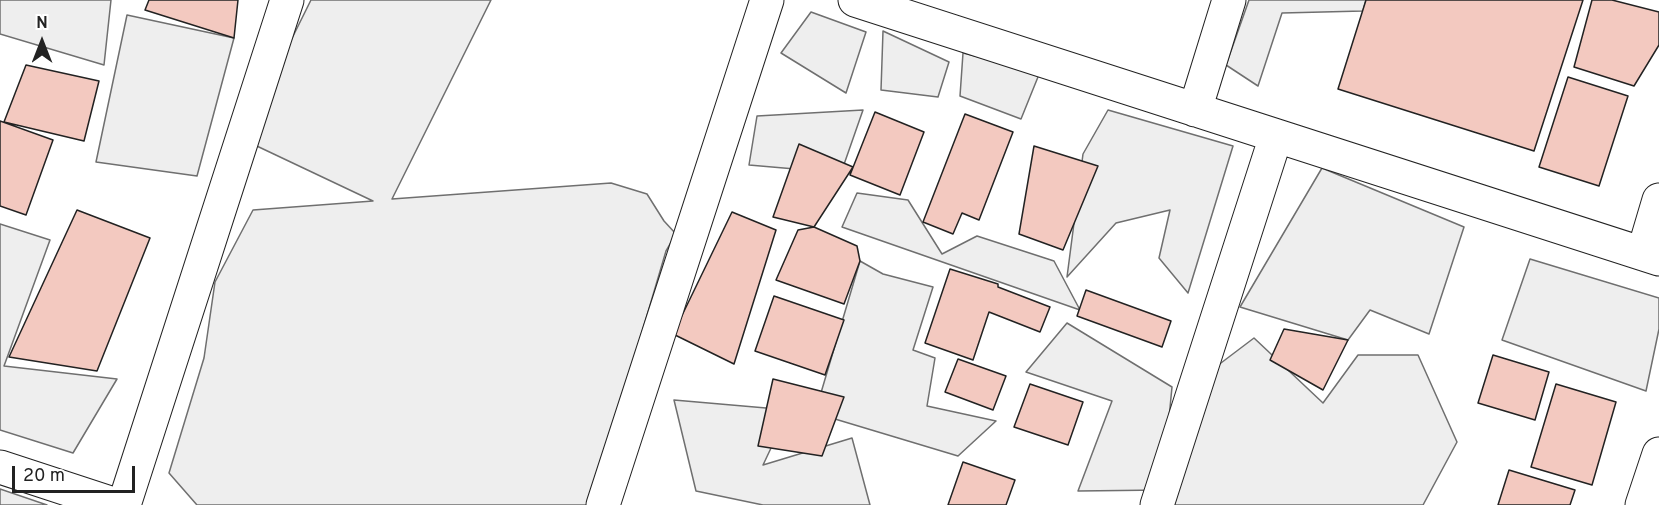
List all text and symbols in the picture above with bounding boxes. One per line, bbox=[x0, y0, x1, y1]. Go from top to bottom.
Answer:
north arrow bbox=[12, 12, 72, 72]
text: N bbox=[36, 14, 48, 34]
scale bar bbox=[15, 454, 138, 492]
text: 20 m bbox=[23, 465, 65, 488]

